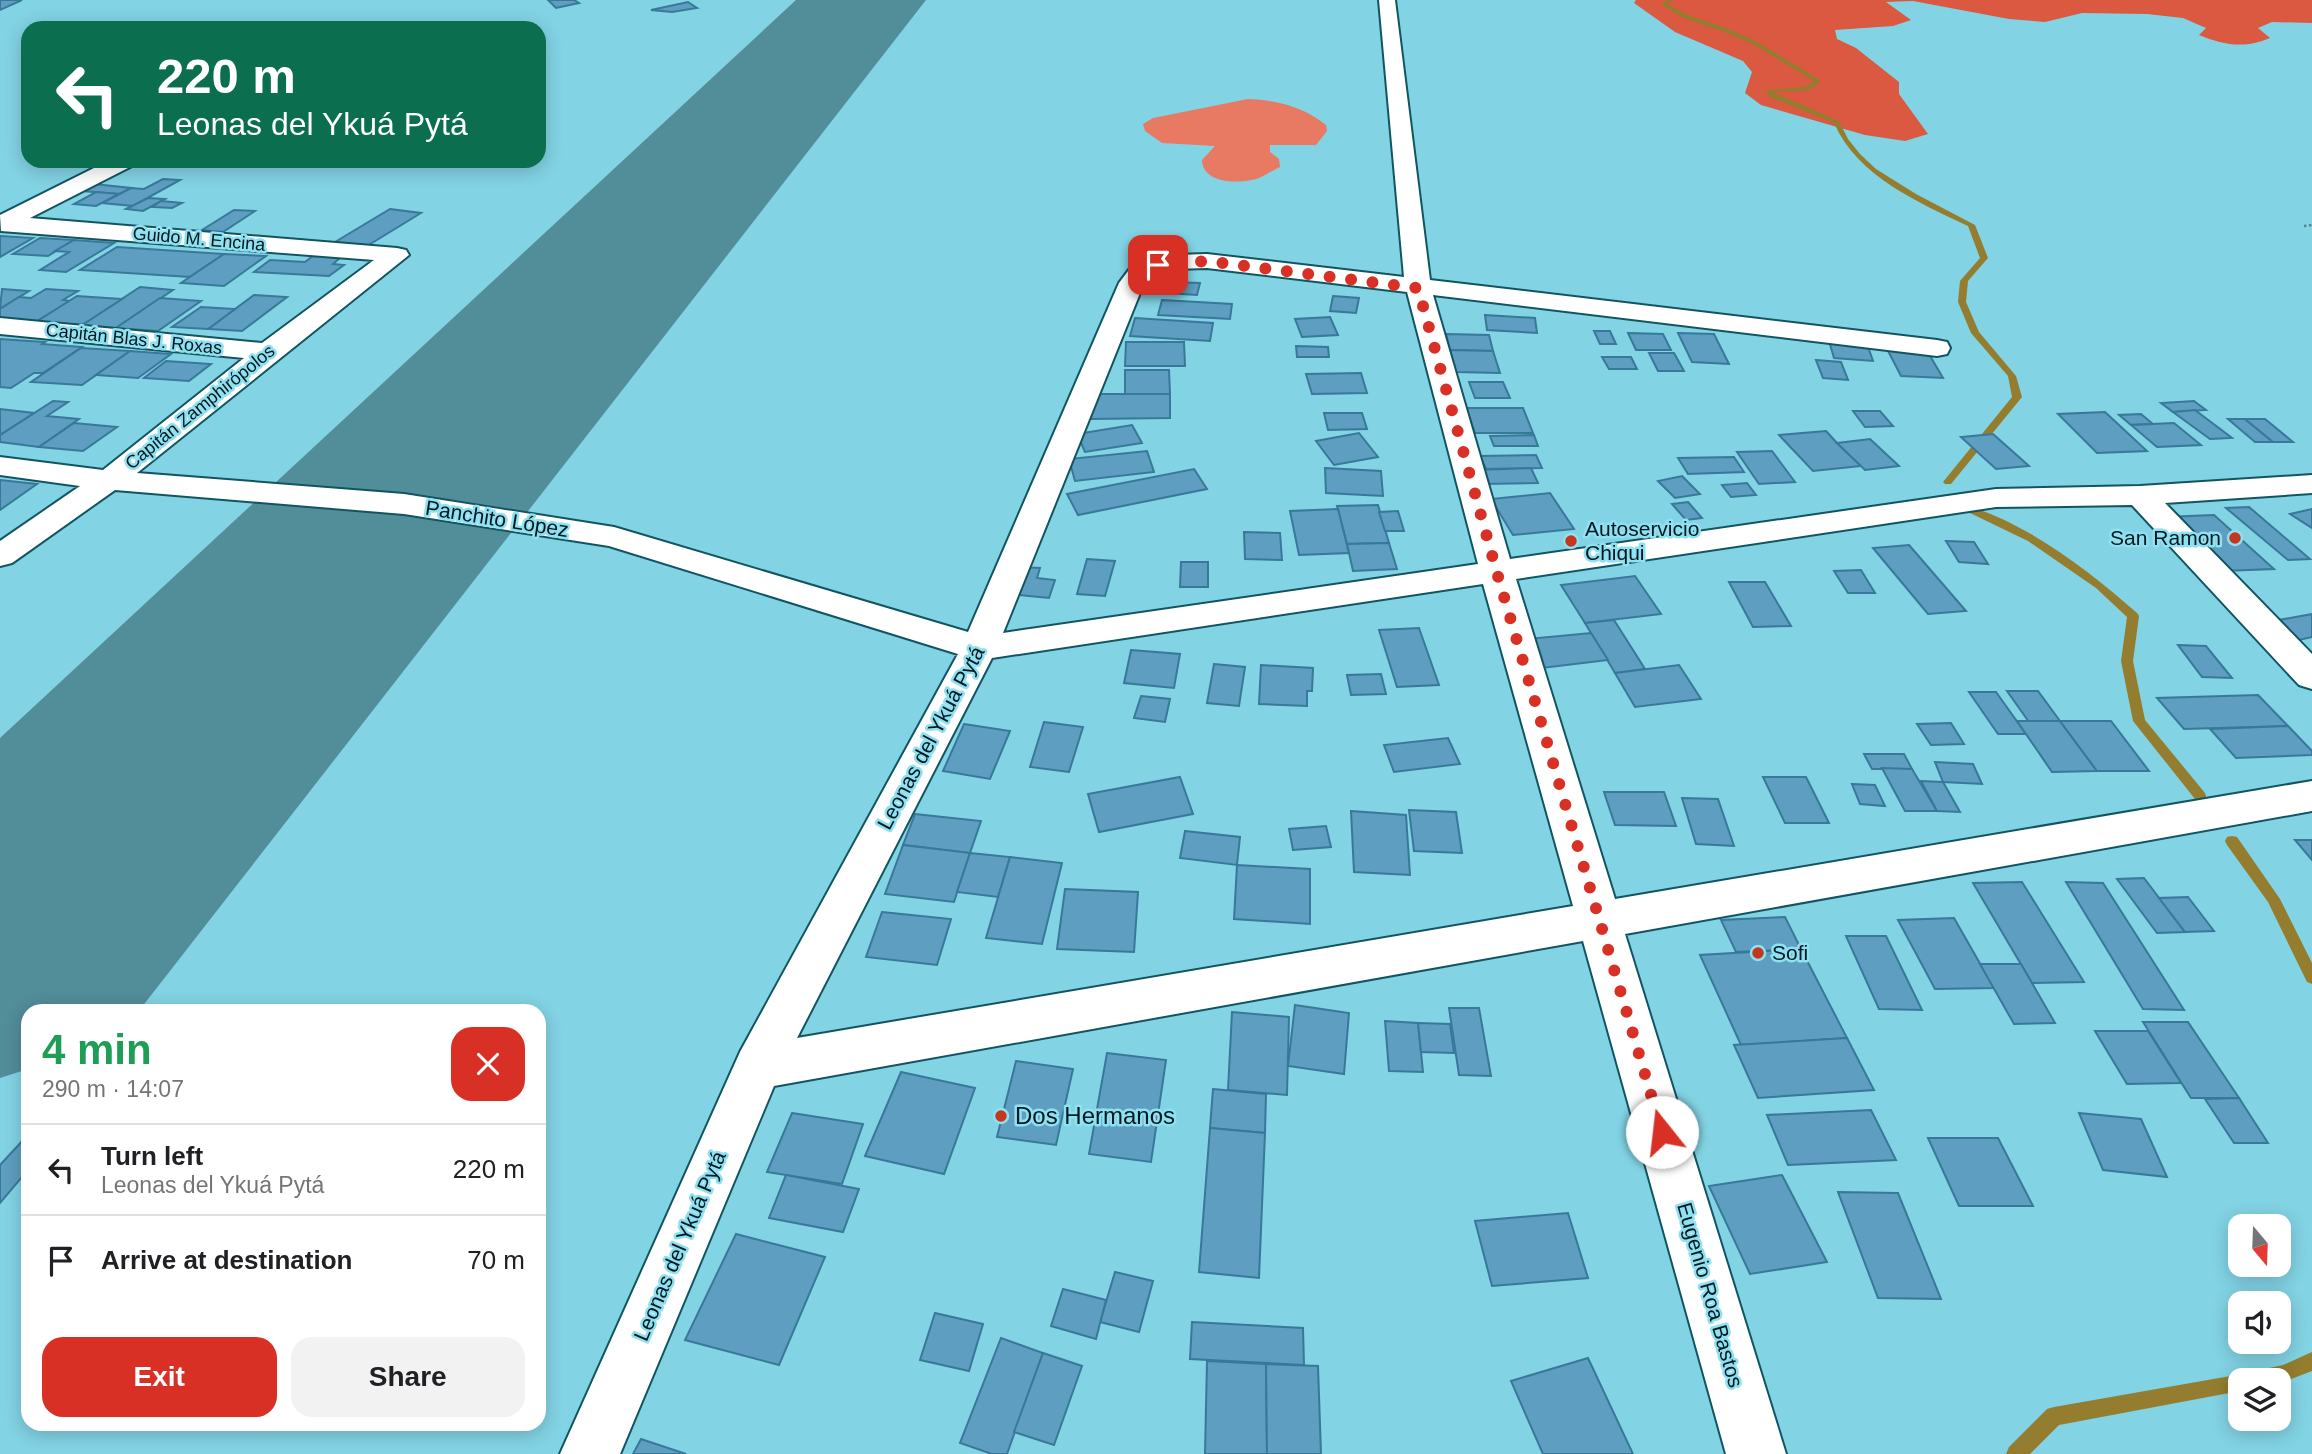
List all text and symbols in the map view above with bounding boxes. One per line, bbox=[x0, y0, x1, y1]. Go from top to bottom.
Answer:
icon: left bbox=[42, 49, 133, 140]
text: 220 m bbox=[157, 49, 296, 103]
text: Leonas del Ykuá Pytá bbox=[157, 106, 468, 142]
street label: Guido M. Encina bbox=[132, 223, 267, 255]
pin bbox=[1128, 235, 1188, 295]
icon: arrive bbox=[1139, 246, 1177, 284]
street label: Capitán Blas J. Roxas bbox=[45, 320, 223, 358]
street label: Capitán Zamphirópolos bbox=[121, 341, 279, 473]
street label: Panchito López bbox=[424, 496, 570, 541]
place label: Autoservicio Chiqui bbox=[1585, 517, 1699, 564]
place label: San Ramon bbox=[2110, 526, 2221, 549]
marker: San Ramon bbox=[2227, 530, 2243, 546]
marker: Autoservicio Chiqui bbox=[1563, 533, 1579, 549]
street label: Leonas del Ykuá Pytá bbox=[873, 642, 989, 833]
place label: Sofi bbox=[1772, 941, 1808, 964]
marker: Sofi bbox=[1750, 945, 1766, 961]
text: 4 min bbox=[42, 1026, 152, 1073]
button: close bbox=[451, 1027, 525, 1101]
text: 290 m · 14:07 bbox=[42, 1076, 184, 1102]
position arrow bbox=[1625, 1095, 1699, 1169]
place label: Dos Hermanos bbox=[1015, 1102, 1175, 1129]
marker: Dos Hermanos bbox=[993, 1108, 1009, 1124]
text: Turn left bbox=[101, 1141, 203, 1171]
street label: Leonas del Ykuá Pytá bbox=[629, 1147, 730, 1344]
icon: left bbox=[42, 1151, 80, 1189]
text: 220 m bbox=[453, 1154, 525, 1184]
text: Leonas del Ykuá Pytá bbox=[101, 1172, 324, 1198]
street label: Eugenio Roa Bastos bbox=[1673, 1200, 1748, 1390]
north arrow bbox=[2228, 1214, 2291, 1278]
map controls bbox=[2228, 1214, 2291, 1431]
icon: arrive bbox=[42, 1242, 80, 1280]
text: Arrive at destination bbox=[101, 1245, 352, 1275]
text: 70 m bbox=[467, 1245, 525, 1275]
button: sound bbox=[2228, 1291, 2291, 1354]
button: Exit bbox=[42, 1337, 277, 1417]
button: Share bbox=[291, 1337, 525, 1417]
button: layers bbox=[2228, 1368, 2291, 1431]

